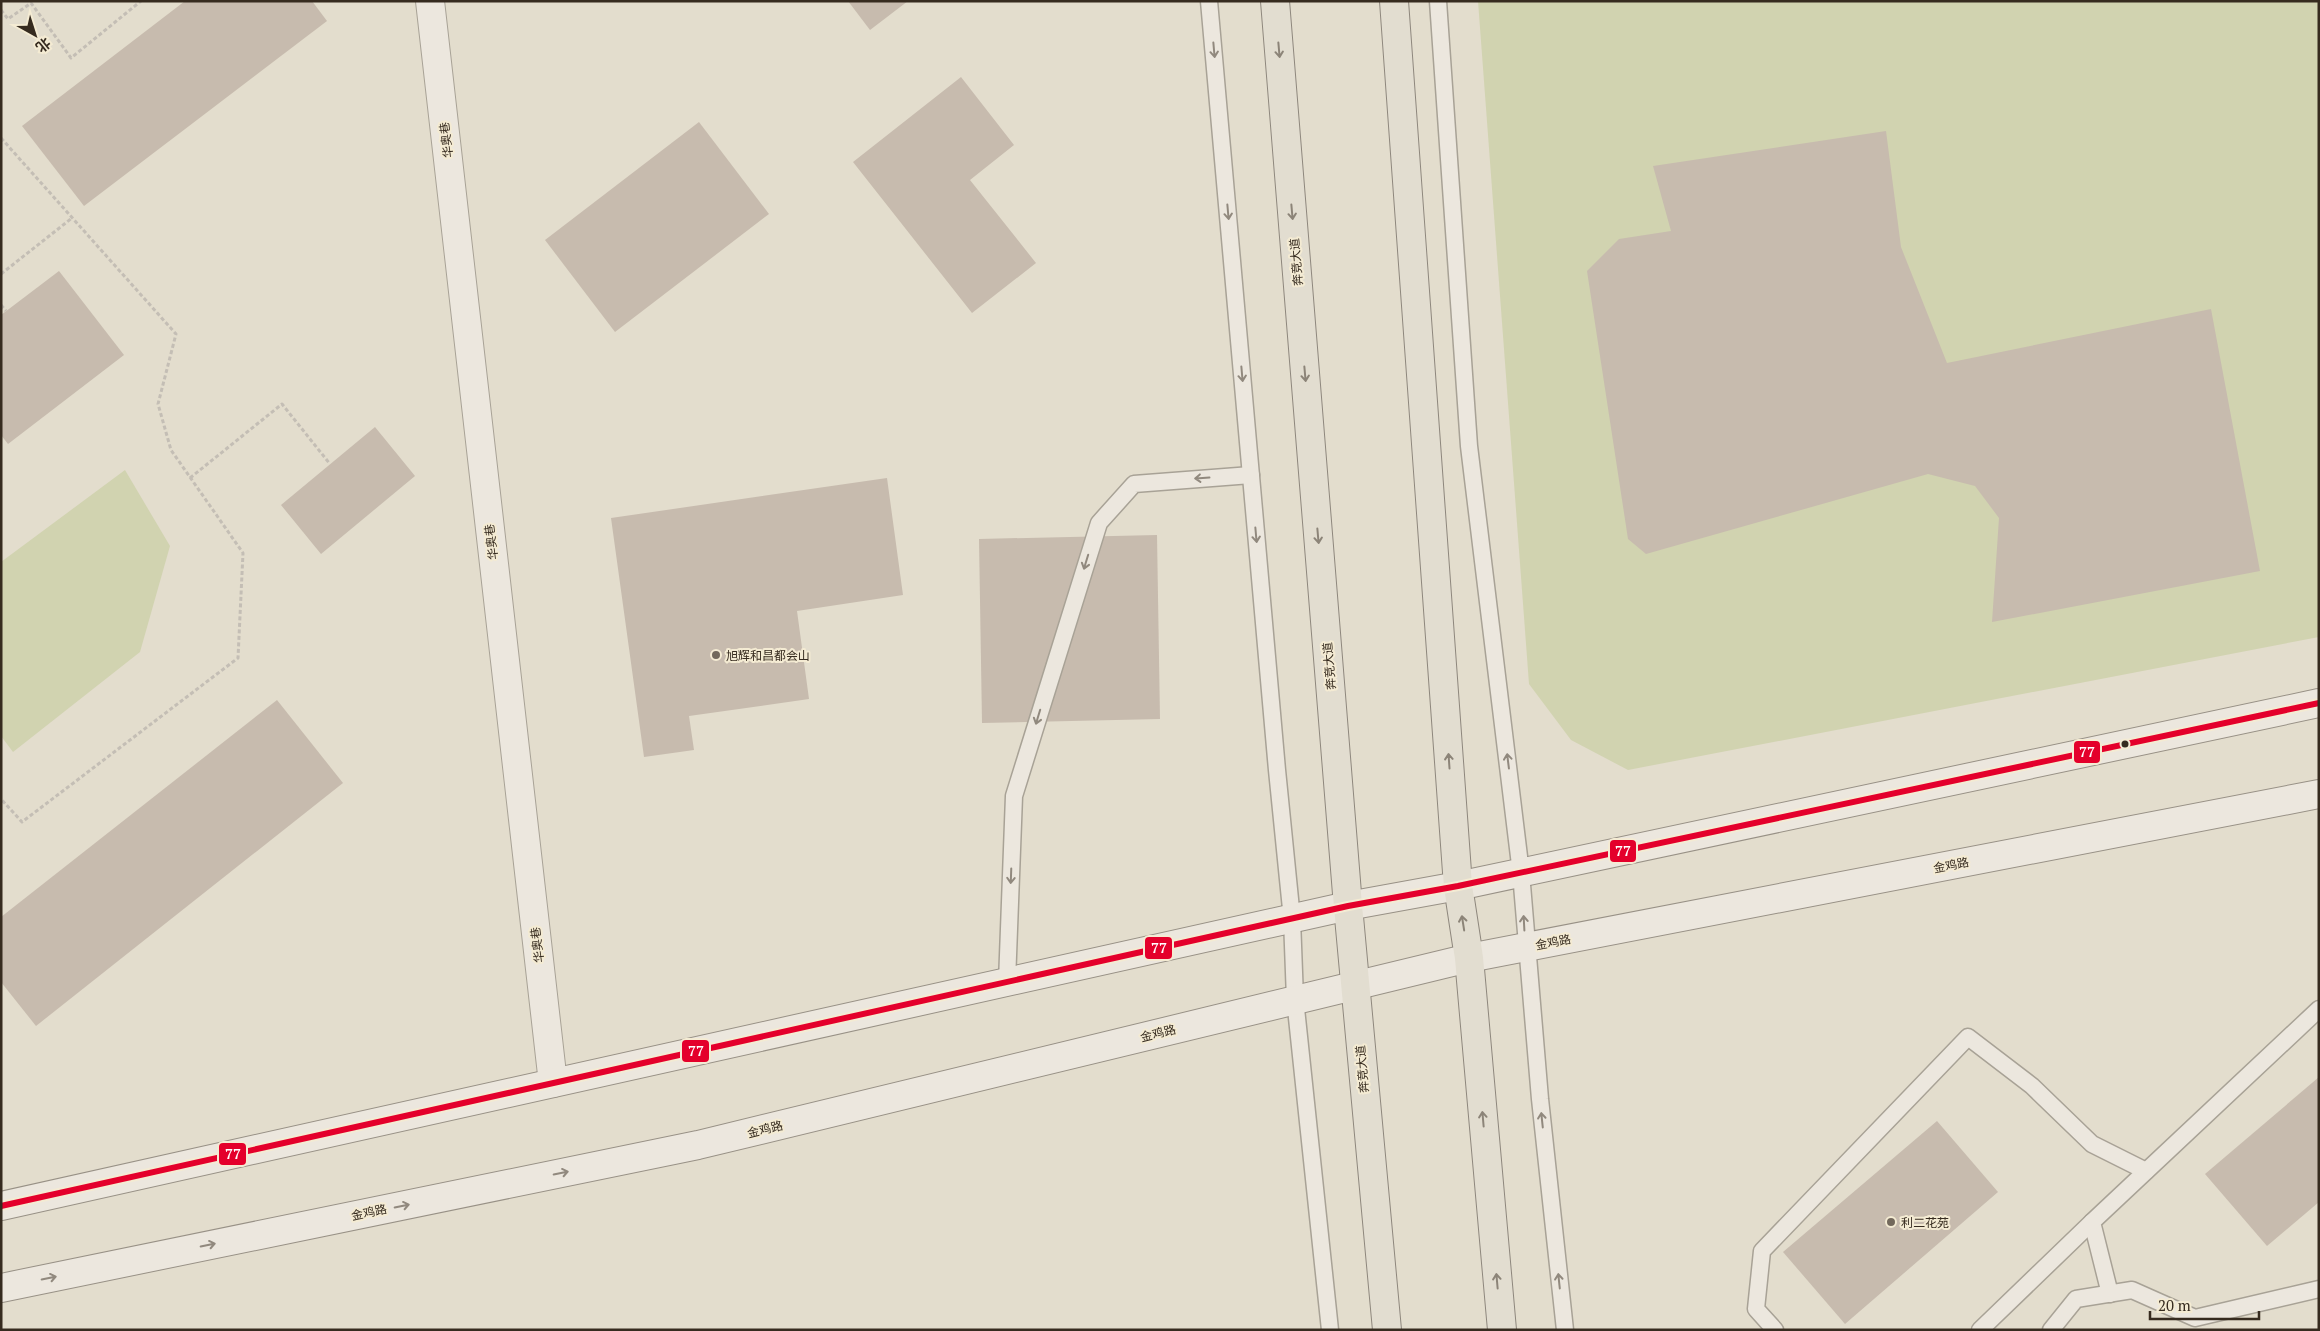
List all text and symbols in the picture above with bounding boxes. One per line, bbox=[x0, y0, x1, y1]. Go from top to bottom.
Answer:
north arrow bbox=[10, 10, 60, 60]
text: 北 bbox=[32, 34, 55, 57]
one-way arrow bbox=[1209, 42, 1219, 58]
one-way arrow bbox=[1275, 42, 1284, 58]
street label: 华奥巷 bbox=[436, 121, 456, 159]
one-way arrow bbox=[1223, 203, 1233, 219]
one-way arrow bbox=[1288, 204, 1297, 220]
street label: 奔竞大道 bbox=[1286, 237, 1306, 287]
one-way arrow bbox=[1237, 365, 1247, 381]
one-way arrow bbox=[1301, 366, 1310, 382]
one-way arrow bbox=[1195, 474, 1211, 483]
street label: 华奥巷 bbox=[481, 523, 501, 561]
one-way arrow bbox=[1252, 527, 1261, 543]
one-way arrow bbox=[1314, 528, 1323, 544]
one-way arrow bbox=[1081, 554, 1091, 570]
street label: 奔竞大道 bbox=[1319, 641, 1339, 691]
place label: 旭辉和昌都会山 bbox=[726, 648, 810, 663]
marker: 旭辉和昌都会山 bbox=[710, 649, 722, 661]
one-way arrow bbox=[1033, 709, 1043, 725]
unlabelled marker bbox=[2120, 739, 2130, 749]
line badge: 77 bbox=[2073, 740, 2101, 764]
text: 77 bbox=[2079, 742, 2095, 761]
one-way arrow bbox=[1444, 753, 1453, 769]
one-way arrow bbox=[1502, 754, 1512, 770]
line badge: 77 bbox=[1609, 839, 1637, 863]
text: 77 bbox=[1615, 841, 1631, 860]
street label: 金鸡路 bbox=[1932, 854, 1970, 876]
one-way arrow bbox=[1006, 868, 1016, 884]
one-way arrow bbox=[1458, 915, 1468, 931]
one-way arrow bbox=[1520, 915, 1529, 931]
street label: 华奥巷 bbox=[527, 926, 547, 964]
street label: 金鸡路 bbox=[1534, 931, 1572, 953]
line badge: 77 bbox=[1144, 936, 1173, 960]
text: 77 bbox=[1151, 938, 1167, 957]
street label: 金鸡路 bbox=[1139, 1021, 1177, 1045]
line badge: 77 bbox=[681, 1039, 710, 1063]
text: 77 bbox=[688, 1041, 704, 1060]
street label: 奔竞大道 bbox=[1352, 1044, 1372, 1094]
one-way arrow bbox=[1478, 1112, 1488, 1128]
one-way arrow bbox=[1537, 1112, 1547, 1128]
street label: 金鸡路 bbox=[746, 1117, 784, 1141]
line badge: 77 bbox=[218, 1142, 247, 1166]
text: 77 bbox=[225, 1144, 241, 1163]
one-way arrow bbox=[552, 1168, 568, 1177]
one-way arrow bbox=[393, 1200, 409, 1210]
street label: 金鸡路 bbox=[350, 1201, 388, 1223]
place label: 利二花苑 bbox=[1901, 1215, 1949, 1230]
marker: 利二花苑 bbox=[1885, 1216, 1897, 1228]
one-way arrow bbox=[200, 1240, 216, 1250]
one-way arrow bbox=[41, 1273, 57, 1282]
one-way arrow bbox=[1492, 1274, 1502, 1290]
one-way arrow bbox=[1554, 1274, 1564, 1290]
scale bar bbox=[2150, 1288, 2259, 1320]
text: 20 m bbox=[2158, 1295, 2191, 1315]

